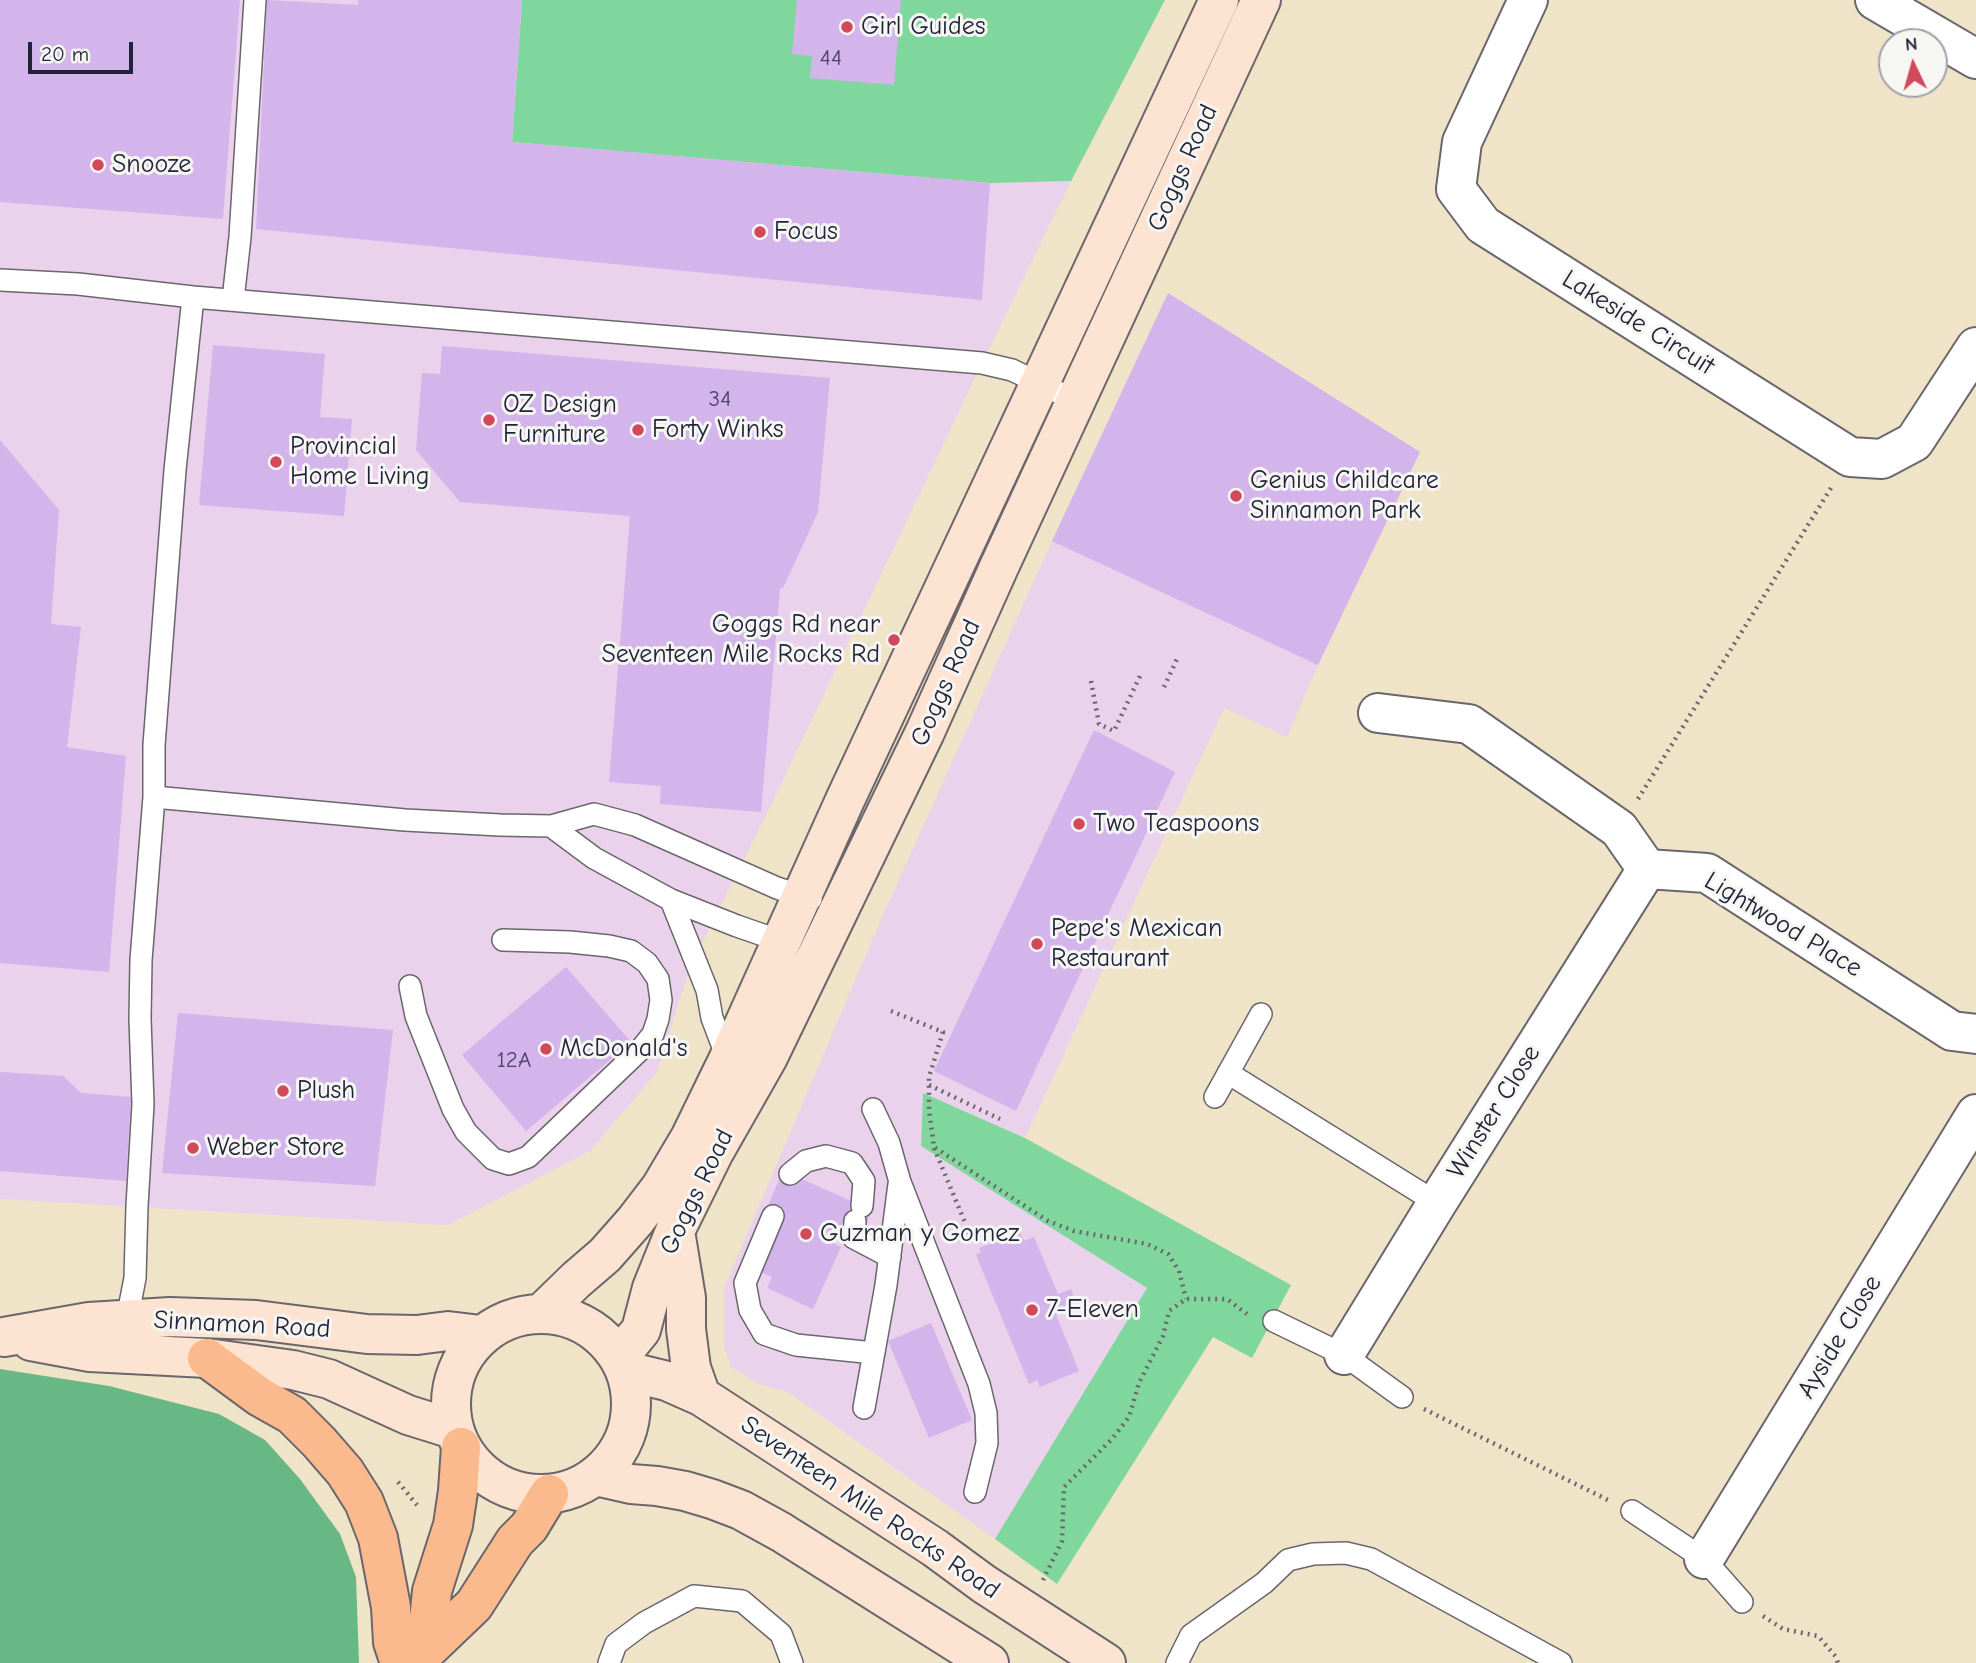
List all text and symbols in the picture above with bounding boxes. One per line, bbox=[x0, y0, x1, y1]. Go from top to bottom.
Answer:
place label: Girl Guides bbox=[861, 11, 986, 43]
marker: Girl Guides bbox=[839, 19, 855, 35]
scale bar bbox=[32, 28, 136, 72]
north arrow bbox=[1878, 28, 1948, 98]
text: N bbox=[1904, 33, 1918, 56]
text: 20 m bbox=[41, 42, 89, 66]
house number: 44 bbox=[820, 44, 842, 72]
street label: Goggs Road bbox=[1141, 100, 1225, 236]
place label: Snooze bbox=[112, 149, 191, 181]
marker: Snooze bbox=[90, 157, 106, 173]
place label: Focus bbox=[774, 216, 838, 248]
marker: Focus bbox=[752, 224, 768, 240]
street label: Lakeside Circuit bbox=[1556, 264, 1720, 382]
house number: 34 bbox=[709, 385, 731, 413]
place label: OZ Design Furniture bbox=[503, 389, 617, 450]
marker: OZ Design Furniture bbox=[481, 412, 497, 428]
place label: Forty Winks bbox=[652, 414, 784, 446]
marker: Forty Winks bbox=[630, 422, 646, 438]
place label: Provincial Home Living bbox=[290, 431, 430, 492]
marker: Provincial Home Living bbox=[268, 454, 284, 470]
place label: Genius Childcare Sinnamon Park bbox=[1250, 465, 1439, 526]
marker: Genius Childcare Sinnamon Park bbox=[1228, 488, 1244, 504]
place label: Goggs Rd near Seventeen Mile Rocks Rd bbox=[601, 609, 880, 670]
street label: Goggs Road bbox=[904, 615, 988, 751]
marker: Goggs Rd near Seventeen Mile Rocks Rd bbox=[886, 632, 902, 648]
place label: Two Teaspoons bbox=[1093, 808, 1259, 840]
marker: Two Teaspoons bbox=[1071, 816, 1087, 832]
street label: Lightwood Place bbox=[1699, 866, 1867, 984]
place label: Pepe's Mexican Restaurant bbox=[1051, 913, 1222, 974]
marker: Pepe's Mexican Restaurant bbox=[1029, 936, 1045, 952]
place label: McDonald's bbox=[560, 1033, 688, 1065]
street label: Winster Close bbox=[1441, 1040, 1547, 1184]
marker: McDonald's bbox=[538, 1041, 554, 1057]
house number: 12A bbox=[497, 1046, 531, 1074]
place label: Plush bbox=[297, 1075, 355, 1107]
marker: Plush bbox=[275, 1083, 291, 1099]
street label: Goggs Road bbox=[653, 1124, 741, 1260]
place label: Weber Store bbox=[207, 1132, 344, 1164]
marker: Weber Store bbox=[185, 1140, 201, 1156]
place label: Guzman y Gomez bbox=[820, 1218, 1020, 1250]
marker: Guzman y Gomez bbox=[798, 1226, 814, 1242]
street label: Ayside Close bbox=[1791, 1270, 1889, 1404]
place label: 7-Eleven bbox=[1046, 1294, 1139, 1326]
marker: 7-Eleven bbox=[1024, 1302, 1040, 1318]
street label: Sinnamon Road bbox=[153, 1305, 331, 1345]
street label: Seventeen Mile Rocks Road bbox=[735, 1410, 1005, 1606]

